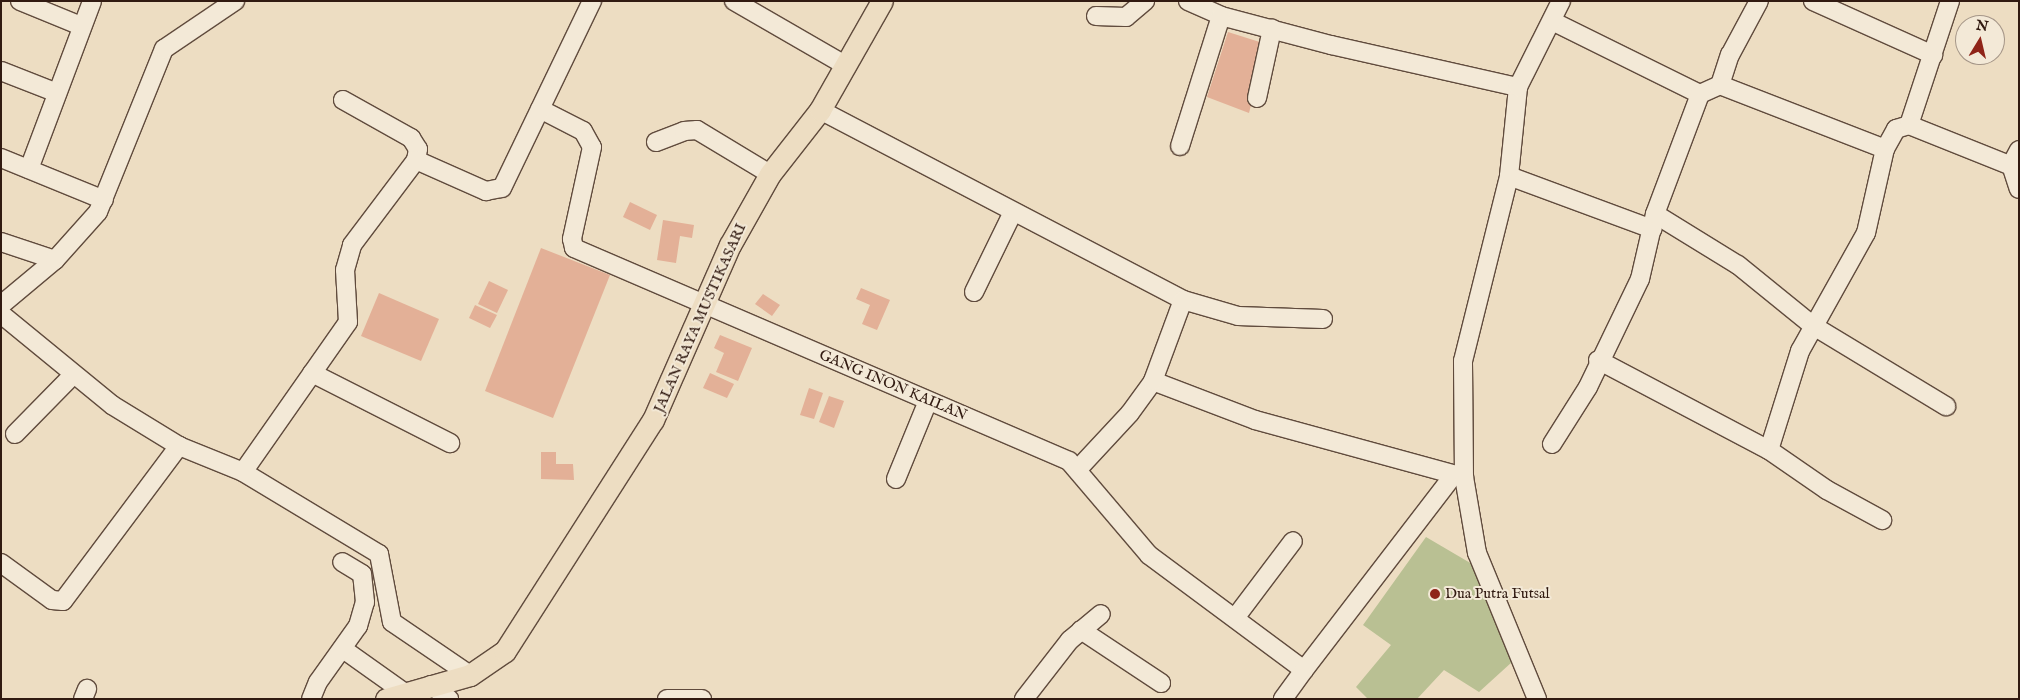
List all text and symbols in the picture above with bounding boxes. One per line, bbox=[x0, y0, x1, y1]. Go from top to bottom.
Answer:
north arrow bbox=[1955, 15, 2005, 65]
text: N bbox=[1975, 16, 1990, 36]
street label: JALAN RAYA MUSTIKASARI bbox=[650, 220, 750, 416]
street label: GANG INON KAILAN bbox=[816, 346, 970, 424]
place label: Dua Putra Futsal bbox=[1445, 585, 1550, 603]
marker: Dua Putra Futsal bbox=[1429, 588, 1441, 600]

